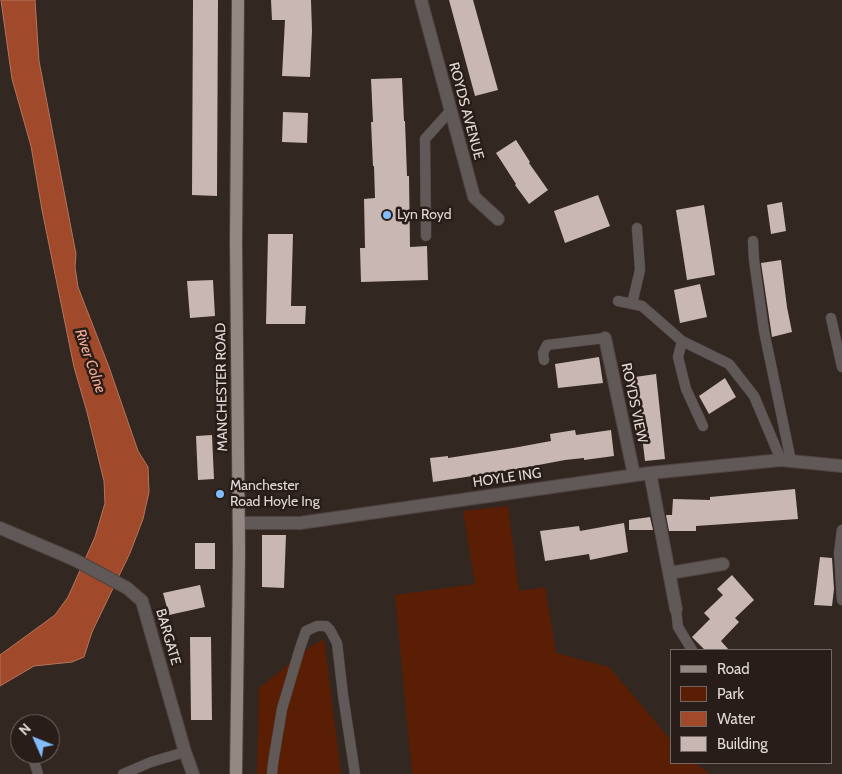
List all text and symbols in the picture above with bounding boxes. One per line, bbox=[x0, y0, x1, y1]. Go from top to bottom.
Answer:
street label: ROYDS AVENUE bbox=[445, 60, 487, 162]
place label: Lyn Royd bbox=[397, 207, 451, 223]
marker: Lyn Royd bbox=[381, 209, 393, 221]
street label: MANCHESTER ROAD bbox=[212, 322, 232, 452]
water label: River Colne bbox=[71, 327, 109, 395]
street label: ROYDS VIEW bbox=[617, 361, 651, 445]
street label: HOYLE ING bbox=[472, 465, 542, 491]
place label: Manchester Road Hoyle Ing bbox=[230, 478, 320, 511]
marker: Manchester Road Hoyle Ing bbox=[214, 488, 226, 500]
street label: BARGATE bbox=[152, 607, 184, 667]
legend bbox=[670, 649, 832, 764]
text: Road bbox=[717, 660, 750, 678]
text: Park bbox=[717, 685, 744, 703]
text: Water bbox=[717, 710, 755, 728]
north arrow bbox=[10, 714, 60, 764]
text: N bbox=[15, 719, 35, 739]
text: Building bbox=[717, 735, 768, 753]

